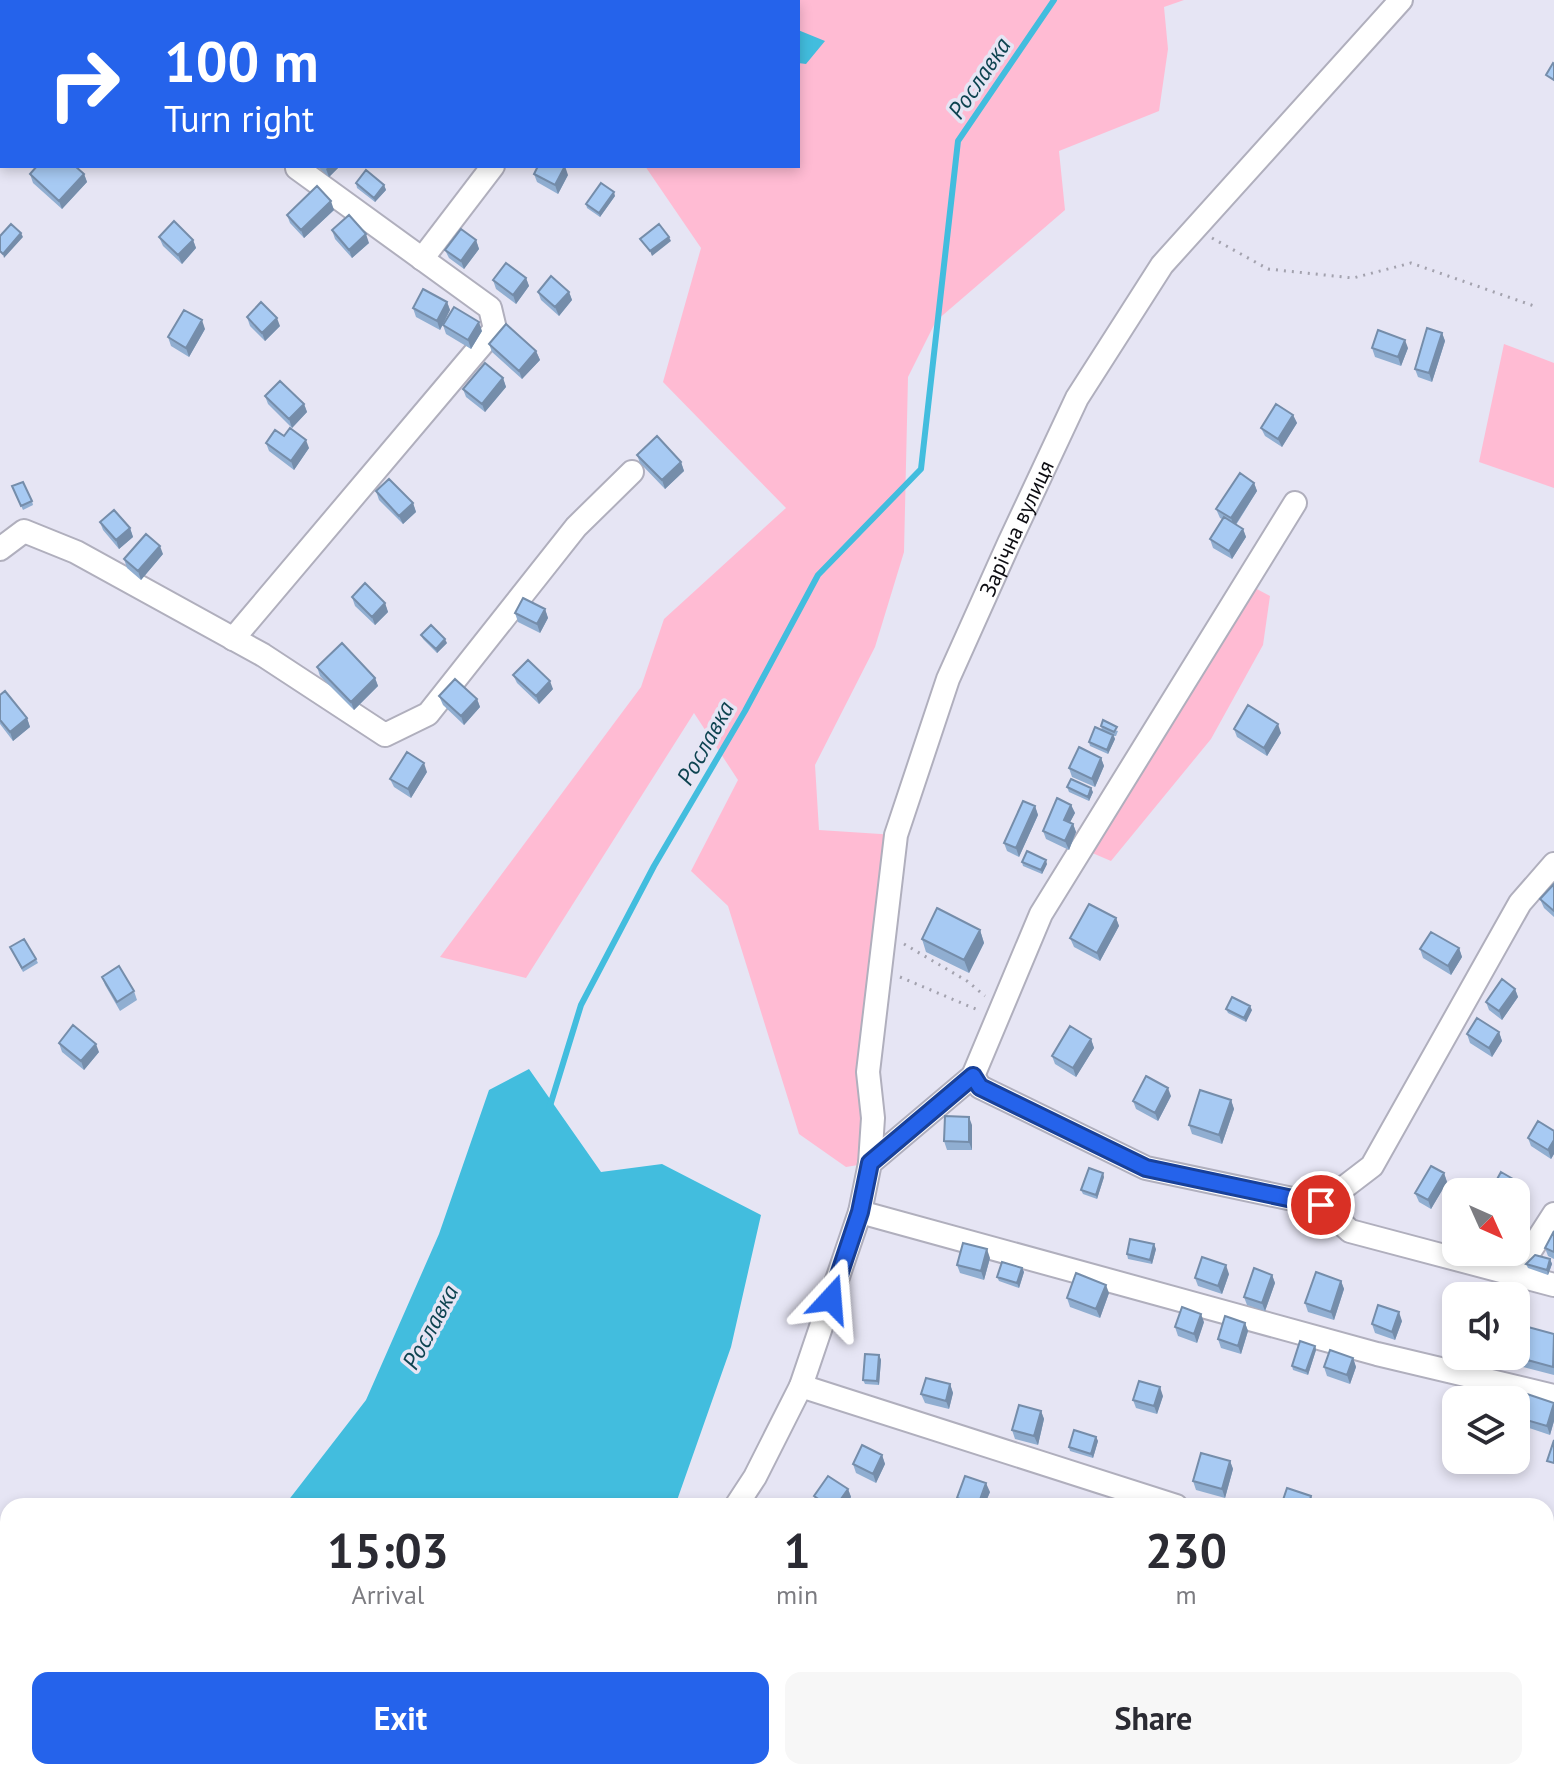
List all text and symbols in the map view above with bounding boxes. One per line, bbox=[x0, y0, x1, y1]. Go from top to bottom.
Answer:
text: 100 m bbox=[164, 25, 319, 97]
water label: Рославка bbox=[941, 31, 1018, 125]
icon: right bbox=[32, 32, 136, 136]
text: Turn right bbox=[164, 95, 314, 142]
street label: Зарічна вулиця bbox=[973, 456, 1060, 601]
water label: Рославка bbox=[669, 695, 741, 790]
pin bbox=[1287, 1171, 1355, 1239]
north arrow bbox=[1442, 1178, 1530, 1266]
map controls bbox=[1442, 1178, 1530, 1474]
icon: arrive bbox=[1299, 1183, 1343, 1227]
position arrow bbox=[789, 1257, 873, 1341]
water label: Рославка bbox=[395, 1279, 465, 1375]
button: sound bbox=[1442, 1282, 1530, 1370]
button: layers bbox=[1442, 1386, 1530, 1474]
text: 15:03 bbox=[327, 1519, 449, 1581]
text: 1 bbox=[783, 1519, 811, 1581]
text: 230 bbox=[1145, 1519, 1227, 1581]
text: Arrival bbox=[352, 1578, 424, 1611]
text: min bbox=[776, 1578, 818, 1611]
text: m bbox=[1176, 1578, 1197, 1611]
button: Exit bbox=[32, 1672, 769, 1764]
button: Share bbox=[785, 1672, 1522, 1764]

